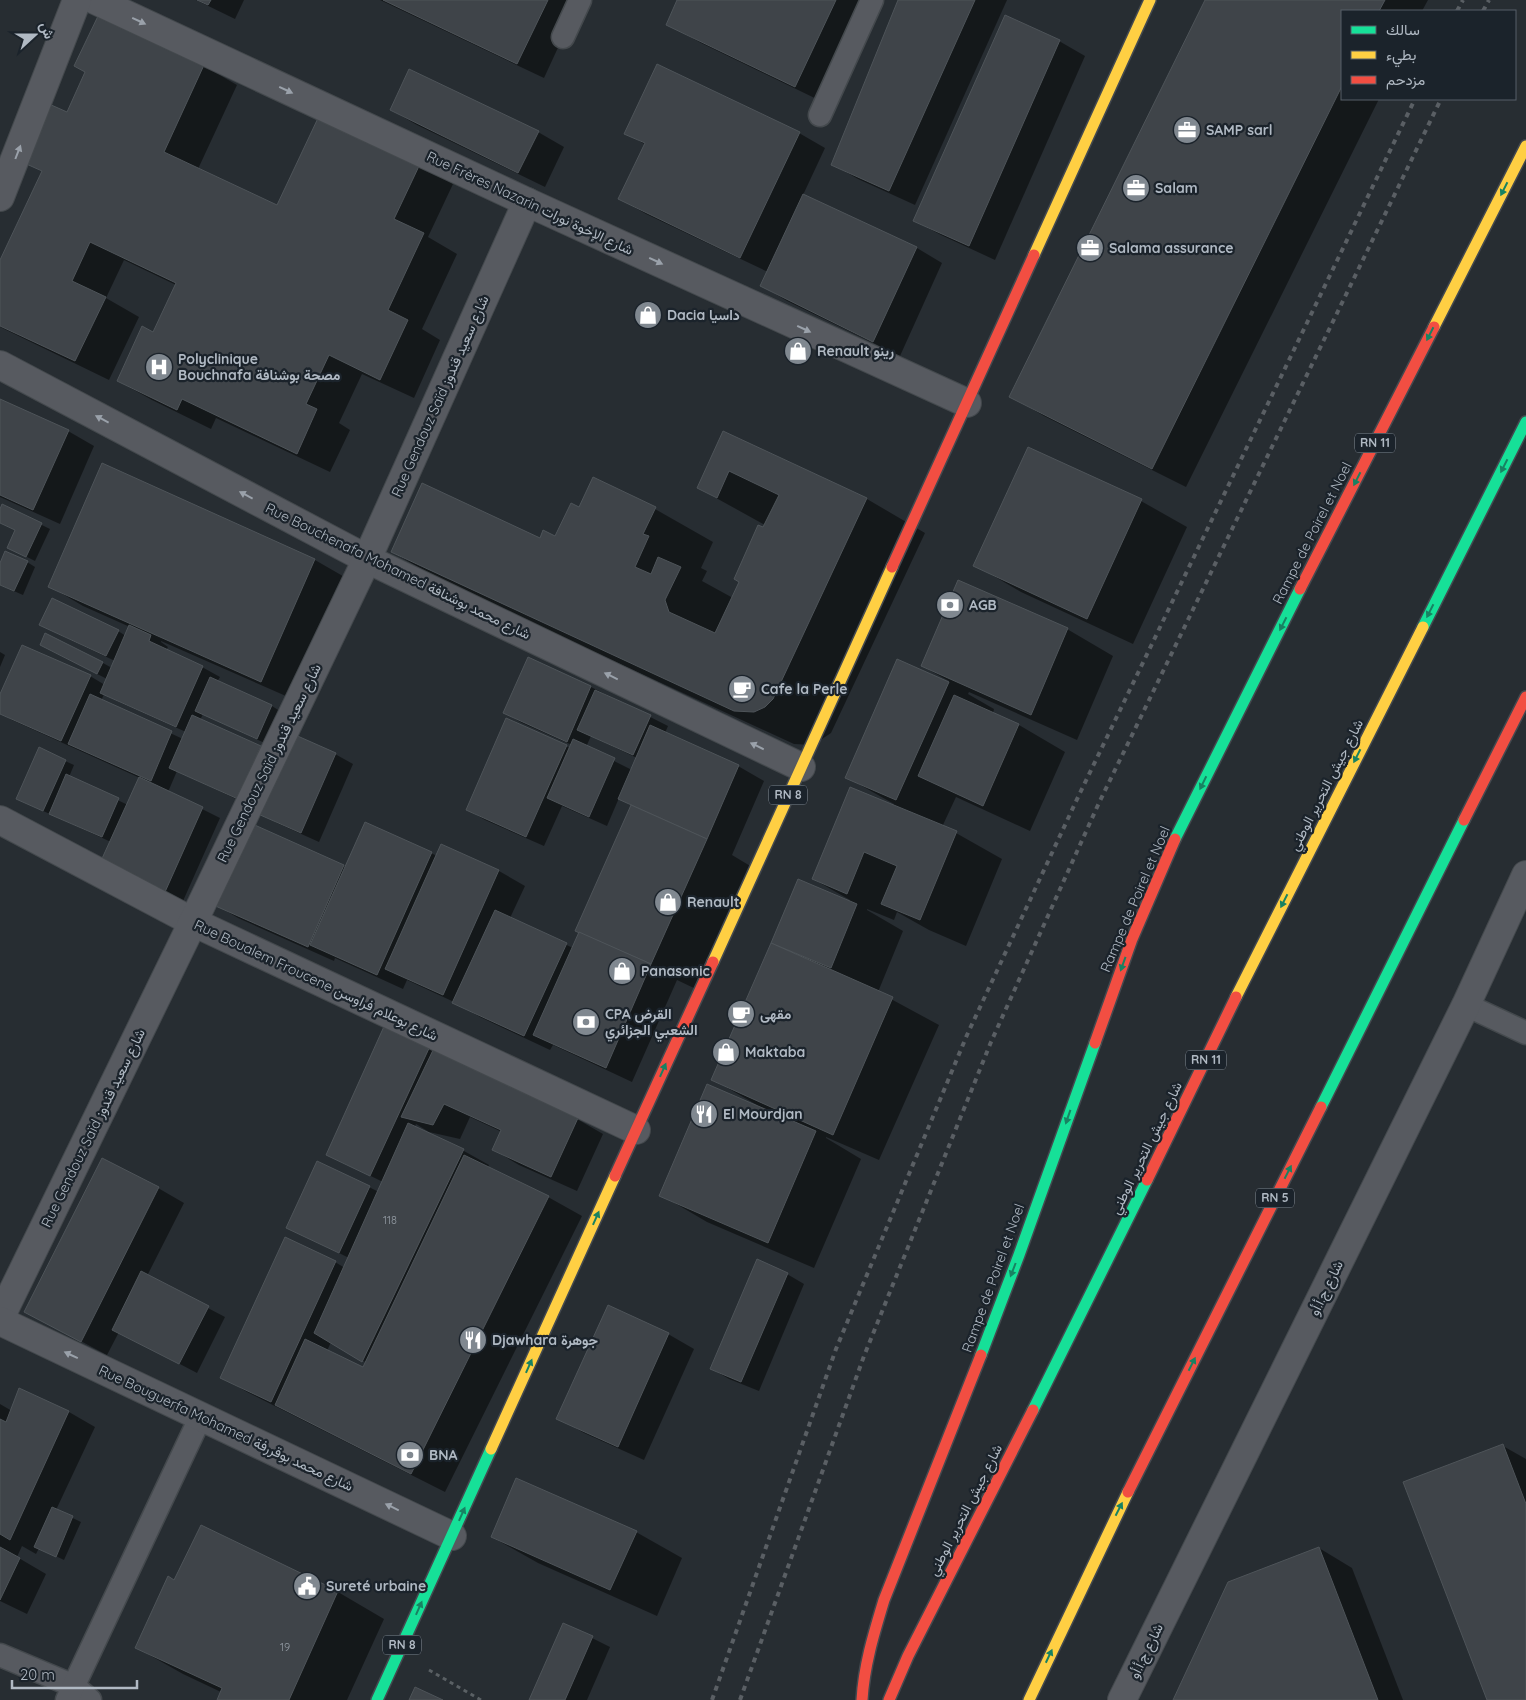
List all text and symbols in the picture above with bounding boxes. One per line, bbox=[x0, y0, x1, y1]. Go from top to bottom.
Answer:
north arrow bbox=[10, 10, 60, 60]
legend bbox=[1341, 10, 1516, 100]
one-way arrow bbox=[132, 17, 146, 25]
text: ش bbox=[36, 19, 59, 42]
text: سالك bbox=[1386, 20, 1420, 39]
text: بطيء bbox=[1386, 45, 1416, 68]
text: مزدحم bbox=[1386, 70, 1425, 90]
one-way arrow bbox=[279, 86, 293, 94]
office icon: SAMP sarl bbox=[1172, 115, 1202, 145]
place label: SAMP sarl bbox=[1206, 121, 1273, 139]
one-way arrow bbox=[14, 145, 22, 159]
street label: Rue Frères Nazarin شارع الإخوة نورات bbox=[423, 147, 636, 261]
office icon: Salam bbox=[1121, 173, 1151, 203]
place label: Salam bbox=[1155, 179, 1198, 197]
one-way arrow bbox=[1500, 182, 1508, 196]
office icon: Salama assurance bbox=[1075, 233, 1105, 263]
place label: Salama assurance bbox=[1109, 239, 1233, 257]
one-way arrow bbox=[649, 258, 663, 266]
street label: Rue Gendouz Saïd شارع سعيد قندوز bbox=[387, 292, 495, 500]
shop icon: Dacia داسيا bbox=[633, 300, 663, 330]
place label: Dacia داسيا bbox=[667, 306, 740, 324]
one-way arrow bbox=[797, 325, 811, 333]
one-way arrow bbox=[1426, 327, 1434, 341]
shop icon: Renault رينو bbox=[783, 336, 813, 366]
place label: Renault رينو bbox=[817, 342, 894, 360]
place label: Polyclinique Bouchnafa مصحة بوشنافة bbox=[178, 350, 341, 384]
hospital icon: Polyclinique Bouchnafa مصحة بوشنافة bbox=[144, 352, 174, 382]
one-way arrow bbox=[95, 415, 109, 423]
road number: RN 11 bbox=[1355, 433, 1395, 452]
street label: Rampe de Poirel et Noel bbox=[1268, 459, 1356, 607]
one-way arrow bbox=[1500, 459, 1508, 473]
one-way arrow bbox=[1353, 472, 1361, 486]
one-way arrow bbox=[238, 491, 253, 499]
street label: Rue Bouchenafa Mohamed شارع محمد بوشنافة bbox=[262, 499, 533, 645]
bank icon: AGB bbox=[935, 590, 965, 620]
place label: AGB bbox=[969, 596, 997, 614]
one-way arrow bbox=[1426, 603, 1435, 618]
one-way arrow bbox=[1279, 617, 1287, 631]
street label: Rue Gendouz Saïd شارع سعيد قندوز bbox=[213, 661, 327, 866]
one-way arrow bbox=[604, 671, 618, 679]
cafe icon: Cafe la Perle bbox=[727, 674, 757, 704]
place label: Cafe la Perle bbox=[761, 680, 847, 698]
street label: شارع جيش التحرير الوطني bbox=[1285, 716, 1370, 855]
one-way arrow bbox=[750, 742, 764, 750]
one-way arrow bbox=[1353, 748, 1361, 763]
one-way arrow bbox=[1199, 776, 1207, 790]
road number: RN 8 bbox=[769, 786, 807, 804]
street label: Rampe de Poirel et Noel bbox=[1096, 823, 1174, 975]
shop icon: Renault bbox=[653, 887, 683, 917]
place label: Renault bbox=[687, 893, 740, 911]
one-way arrow bbox=[1280, 894, 1288, 908]
street label: Rue Boualem Froucene شارع بوعلام فراوسن bbox=[191, 916, 441, 1046]
shop icon: Panasonic bbox=[607, 956, 637, 986]
one-way arrow bbox=[1119, 957, 1127, 972]
place label: Panasonic bbox=[641, 962, 710, 980]
cafe icon: مقهى bbox=[726, 999, 756, 1029]
place label: CPA القرض الشعبي الجزائري bbox=[605, 1005, 698, 1042]
place label: مقهى bbox=[760, 1005, 792, 1023]
bank icon: CPA القرض الشعبي الجزائري bbox=[571, 1007, 601, 1037]
street label: Rue Gendouz Saïd شارع سعيد قندوز bbox=[37, 1026, 151, 1231]
shop icon: Maktaba bbox=[711, 1037, 741, 1067]
place label: Maktaba bbox=[745, 1043, 805, 1061]
road number: RN 11 bbox=[1186, 1050, 1226, 1070]
one-way arrow bbox=[660, 1063, 668, 1077]
street label: شارع جيش التحرير الوطني bbox=[1106, 1079, 1189, 1219]
restaurant icon: El Mourdjan bbox=[689, 1099, 719, 1129]
place label: El Mourdjan bbox=[723, 1105, 803, 1123]
one-way arrow bbox=[1064, 1109, 1071, 1124]
one-way arrow bbox=[1284, 1164, 1292, 1179]
road number: RN 5 bbox=[1256, 1188, 1294, 1208]
street label: Rampe de Poirel et Noel bbox=[958, 1201, 1028, 1355]
one-way arrow bbox=[592, 1211, 600, 1225]
house number: 118 bbox=[383, 1213, 397, 1227]
street label: شارع ج.أ.أو bbox=[1305, 1257, 1349, 1319]
one-way arrow bbox=[1009, 1263, 1017, 1278]
restaurant icon: Djawhara جوهرة bbox=[458, 1325, 488, 1355]
place label: Djawhara جوهرة bbox=[492, 1331, 598, 1349]
one-way arrow bbox=[64, 1350, 78, 1358]
one-way arrow bbox=[1188, 1357, 1196, 1371]
one-way arrow bbox=[525, 1359, 533, 1373]
street label: Rue Bouguerfa Mohamed شارع محمد بوقررفة bbox=[95, 1361, 356, 1497]
bank icon: BNA bbox=[395, 1440, 425, 1470]
street label: شارع جيش التحرير الوطني bbox=[924, 1441, 1009, 1580]
place label: BNA bbox=[429, 1446, 457, 1464]
one-way arrow bbox=[1115, 1502, 1123, 1516]
one-way arrow bbox=[385, 1503, 399, 1511]
one-way arrow bbox=[457, 1506, 466, 1521]
public building icon: Sureté urbaine bbox=[292, 1571, 322, 1601]
place label: Sureté urbaine bbox=[326, 1577, 426, 1595]
one-way arrow bbox=[415, 1601, 423, 1615]
street label: شارع ج.أ.أو bbox=[1125, 1620, 1169, 1682]
road number: RN 8 bbox=[383, 1636, 421, 1654]
house number: 19 bbox=[280, 1640, 290, 1654]
one-way arrow bbox=[1046, 1649, 1054, 1663]
scale bar bbox=[12, 1658, 138, 1690]
text: 20 m bbox=[20, 1665, 55, 1684]

